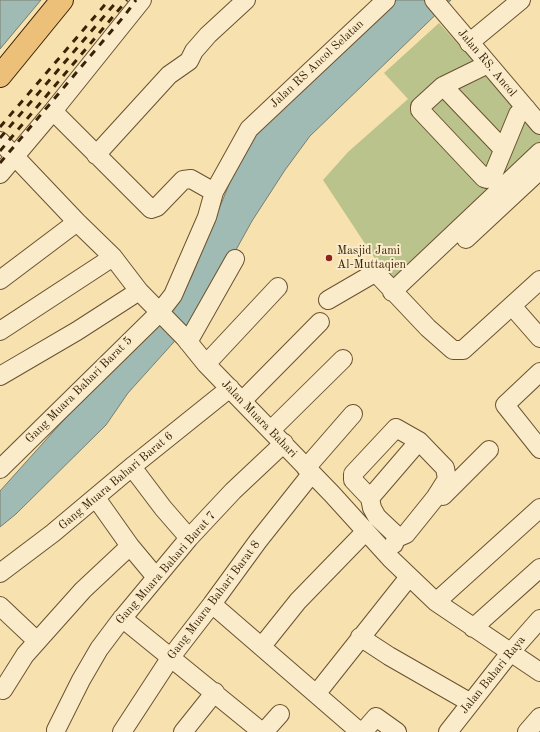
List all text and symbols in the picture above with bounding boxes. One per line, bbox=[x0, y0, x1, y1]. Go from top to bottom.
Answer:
street label: Jalan RS Ancol Selatan bbox=[267, 17, 367, 111]
street label: Jalan RS. Ancol bbox=[454, 26, 520, 100]
place label: Masjid Jami Al-Muttaqien bbox=[337, 244, 406, 272]
marker: Masjid Jami Al-Muttaqien bbox=[324, 253, 334, 263]
street label: Gang Muara Bahari Barat 5 bbox=[23, 334, 135, 446]
street label: Jalan Muara Bahari bbox=[218, 377, 300, 461]
street label: Gang Muara Bahari Barat 6 bbox=[56, 429, 176, 533]
street label: Gang Muara Bahari Barat 7 bbox=[113, 508, 219, 628]
street label: Gang Muara Bahari Barat 8 bbox=[165, 538, 263, 662]
street label: Jalan Bahari Raya bbox=[457, 633, 529, 717]

